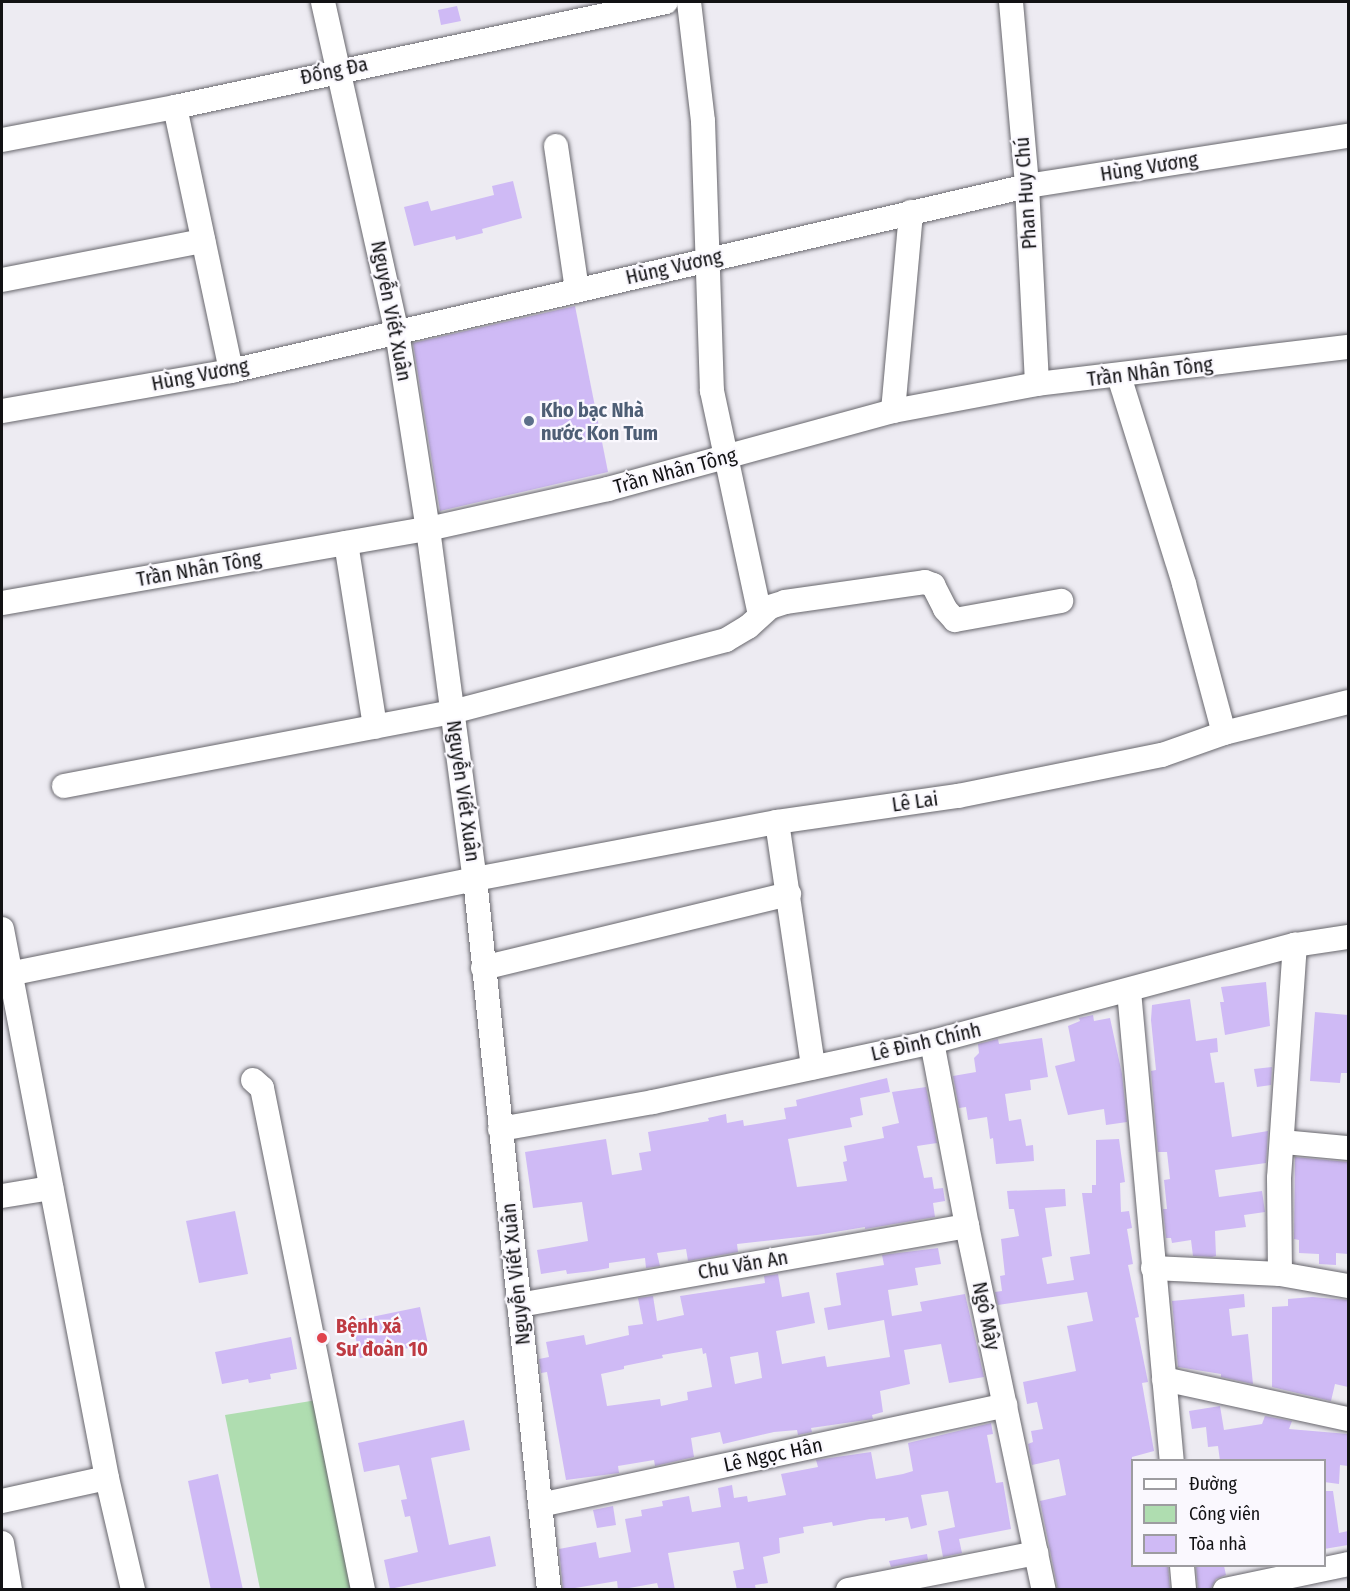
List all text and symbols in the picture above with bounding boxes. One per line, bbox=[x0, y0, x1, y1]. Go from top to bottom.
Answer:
street label: Đống Đa bbox=[298, 52, 370, 90]
street label: Phan Huy Chú bbox=[1010, 136, 1042, 250]
street label: Hùng Vương bbox=[1099, 147, 1199, 187]
street label: Nguyễn Viết Xuân bbox=[366, 239, 416, 383]
street label: Hùng Vương bbox=[623, 244, 725, 290]
street label: Trần Nhân Tông bbox=[1086, 352, 1214, 392]
street label: Hùng Vương bbox=[149, 354, 251, 396]
place label: Kho bạc Nhà nước Kon Tum bbox=[541, 398, 658, 445]
marker: Kho bạc Nhà nước Kon Tum bbox=[522, 414, 536, 428]
street label: Trần Nhân Tông bbox=[611, 443, 739, 499]
street label: Trần Nhân Tông bbox=[135, 546, 263, 592]
street label: Nguyễn Viết Xuân bbox=[441, 719, 485, 863]
street label: Lê Lai bbox=[890, 787, 940, 817]
street label: Lê Đình Chính bbox=[869, 1018, 983, 1066]
street label: Nguyễn Viết Xuân bbox=[497, 1202, 535, 1346]
street label: Chu Văn An bbox=[696, 1245, 790, 1285]
street label: Ngô Mây bbox=[967, 1280, 1005, 1352]
place label: Bệnh xá Sư đoàn 10 bbox=[336, 1314, 428, 1361]
marker: Bệnh xá Sư đoàn 10 bbox=[313, 1329, 331, 1347]
street label: Lê Ngọc Hân bbox=[721, 1433, 825, 1477]
legend bbox=[1131, 1459, 1326, 1567]
text: Đường bbox=[1189, 1473, 1237, 1495]
text: Công viên bbox=[1189, 1503, 1260, 1525]
text: Tòa nhà bbox=[1189, 1533, 1247, 1555]

